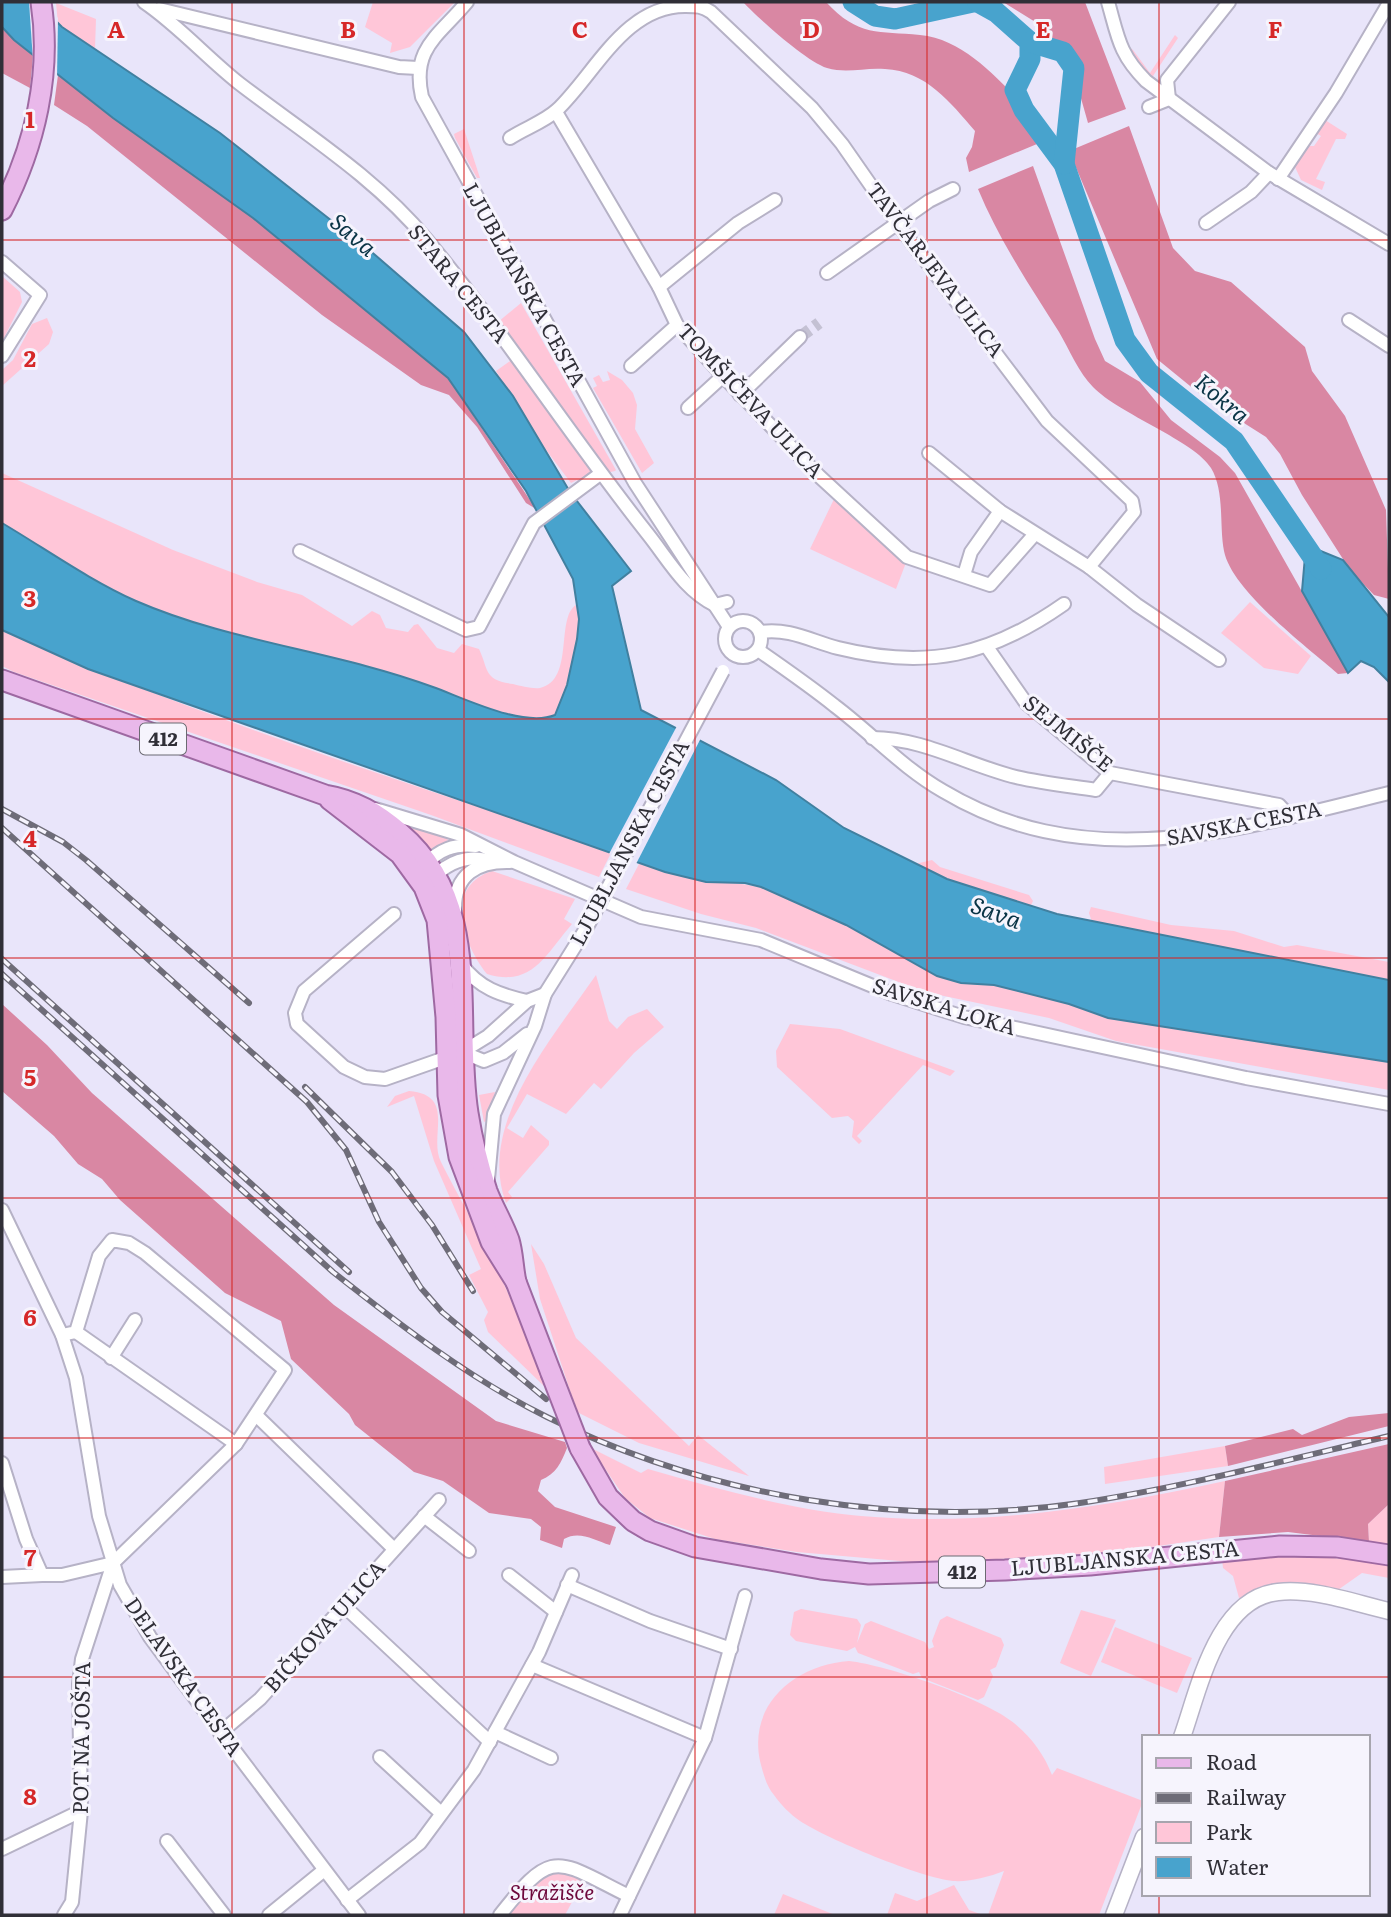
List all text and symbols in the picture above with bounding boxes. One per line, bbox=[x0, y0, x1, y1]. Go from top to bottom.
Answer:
text: A bbox=[107, 11, 125, 45]
text: B bbox=[340, 11, 356, 45]
text: C bbox=[572, 11, 588, 45]
text: D bbox=[802, 11, 820, 45]
text: E bbox=[1035, 11, 1051, 45]
text: F bbox=[1268, 11, 1283, 45]
text: 1 bbox=[25, 101, 35, 135]
street label: TAVČARJEVA ULICA bbox=[861, 174, 1014, 363]
street label: LJUBLJANSKA CESTA bbox=[457, 176, 596, 392]
water label: Sava bbox=[324, 204, 385, 263]
street label: STARA CESTA bbox=[402, 216, 518, 349]
street label: TOMŠIČEVA ULICA bbox=[672, 315, 832, 484]
text: 2 bbox=[24, 340, 36, 374]
water label: Kokra bbox=[1188, 364, 1258, 431]
text: 3 bbox=[24, 580, 36, 614]
street label: SEJMIŠČE bbox=[1018, 686, 1121, 778]
road number: 412 bbox=[140, 724, 186, 754]
street label: LJUBLJANSKA CESTA bbox=[560, 733, 696, 950]
street label: SAVSKA CESTA bbox=[1163, 791, 1324, 852]
text: 4 bbox=[23, 820, 37, 854]
water label: Sava bbox=[967, 886, 1027, 936]
street label: SAVSKA LOKA bbox=[869, 968, 1021, 1041]
text: 5 bbox=[24, 1059, 36, 1093]
text: 6 bbox=[23, 1299, 37, 1333]
street label: LJUBLJANSKA CESTA bbox=[1009, 1531, 1241, 1582]
text: 7 bbox=[24, 1539, 37, 1573]
street label: BIČKOVA ULICA bbox=[255, 1552, 391, 1698]
road number: 412 bbox=[939, 1556, 985, 1588]
street label: DELAVSKA CESTA bbox=[118, 1590, 252, 1762]
street label: POT NA JOŠTA bbox=[63, 1661, 96, 1814]
legend bbox=[1142, 1735, 1370, 1896]
text: Road bbox=[1206, 1745, 1257, 1776]
text: 8 bbox=[23, 1778, 37, 1812]
text: Railway bbox=[1206, 1780, 1287, 1811]
text: Park bbox=[1206, 1815, 1252, 1846]
text: Water bbox=[1206, 1850, 1268, 1881]
park label: Stražišče bbox=[510, 1875, 594, 1906]

